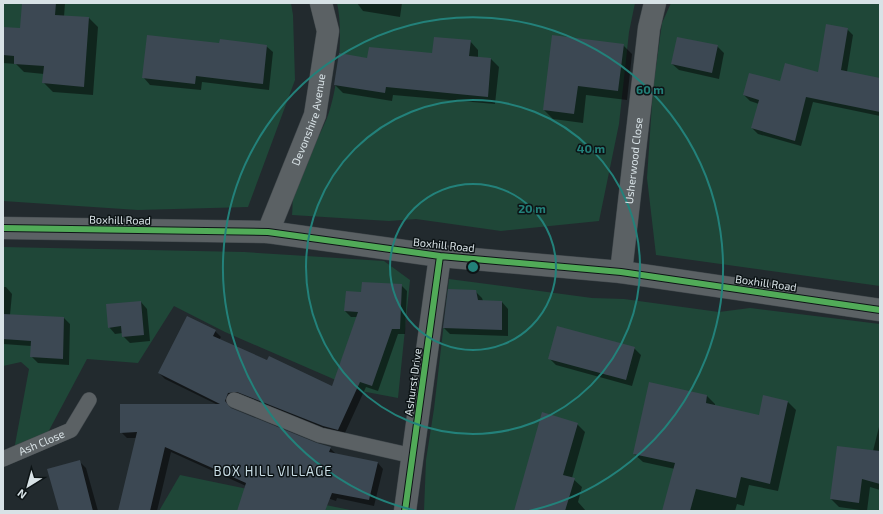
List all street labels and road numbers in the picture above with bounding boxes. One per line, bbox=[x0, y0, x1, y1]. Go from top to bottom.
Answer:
street label: Devonshire Avenue bbox=[288, 73, 327, 167]
street label: Usherwood Close bbox=[622, 116, 645, 205]
street label: Boxhill Road bbox=[89, 212, 151, 227]
street label: Boxhill Road bbox=[413, 235, 476, 254]
street label: Boxhill Road bbox=[735, 272, 798, 293]
street label: Ashurst Drive bbox=[401, 347, 424, 416]
street label: Ash Close bbox=[17, 427, 66, 458]

